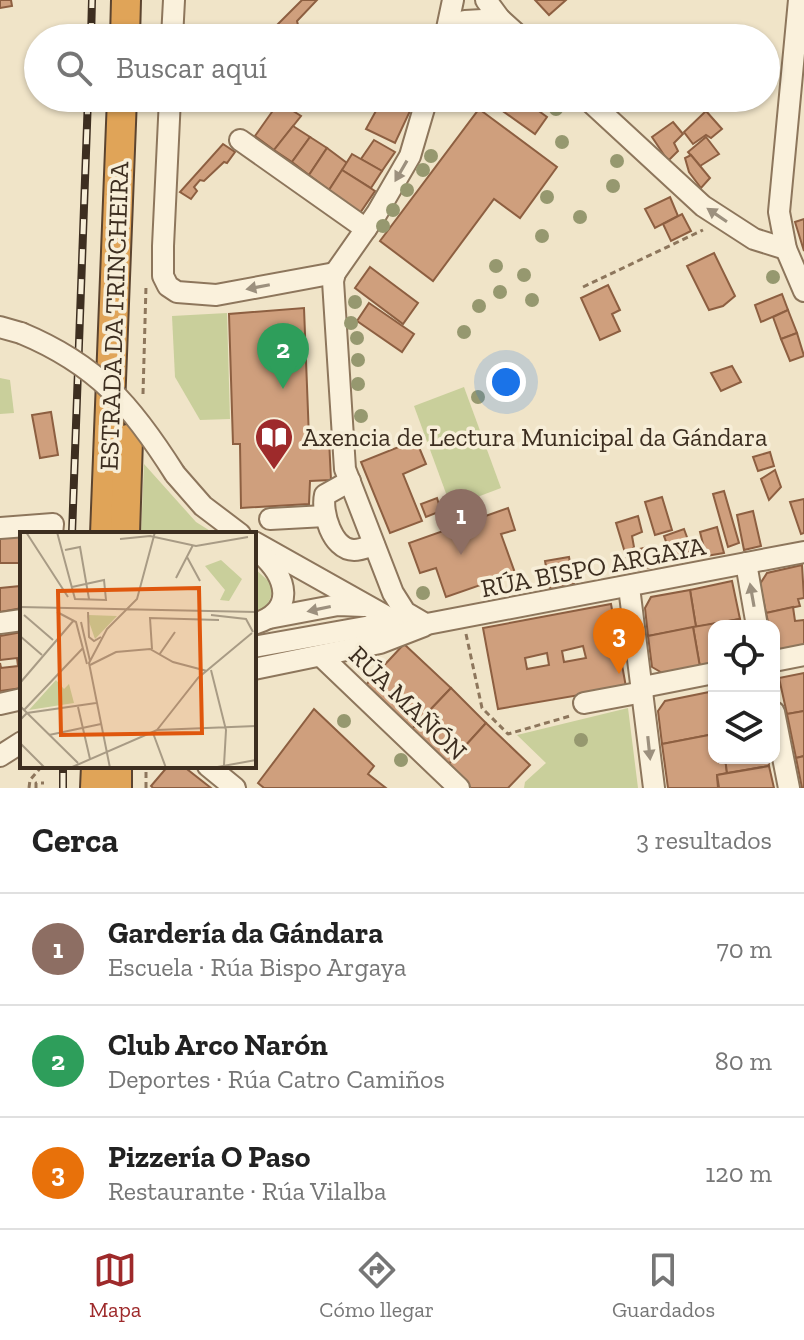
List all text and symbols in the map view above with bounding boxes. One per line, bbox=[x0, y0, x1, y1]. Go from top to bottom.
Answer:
search box bbox=[24, 24, 780, 112]
icon: search bbox=[52, 46, 96, 90]
text: Buscar aquí bbox=[116, 50, 267, 86]
street label: ESTRADA DA TRINCHEIRA bbox=[93, 160, 135, 471]
one-way arrow bbox=[394, 160, 408, 182]
one-way arrow bbox=[706, 208, 728, 222]
one-way arrow bbox=[245, 282, 270, 294]
pin: 2 bbox=[257, 323, 309, 389]
your location bbox=[486, 362, 526, 402]
library icon: Axencia de Lectura Municipal da Gándara bbox=[253, 416, 295, 471]
place label: Axencia de Lectura Municipal da Gándara bbox=[302, 421, 768, 453]
pin: 1 bbox=[435, 489, 487, 555]
street label: RÚA BISPO ARGAYA bbox=[478, 529, 709, 604]
inset map bbox=[20, 532, 256, 768]
one-way arrow bbox=[745, 582, 757, 607]
one-way arrow bbox=[306, 603, 331, 616]
pin: 3 bbox=[593, 608, 645, 674]
map controls bbox=[708, 620, 780, 764]
button: locate bbox=[708, 620, 780, 692]
street label: RÚA MAÑÓN bbox=[342, 639, 474, 767]
button: layers bbox=[708, 692, 780, 764]
one-way arrow bbox=[643, 736, 656, 761]
text: Cerca bbox=[32, 820, 119, 861]
text: 3 resultados bbox=[636, 824, 772, 856]
text: Gardería da Gándara bbox=[108, 915, 383, 951]
text: 1 bbox=[53, 933, 63, 965]
text: 70 m bbox=[716, 933, 772, 965]
text: Escuela · Rúa Bispo Argaya bbox=[108, 951, 407, 983]
text: Club Arco Narón bbox=[108, 1027, 328, 1063]
text: 2 bbox=[51, 1045, 65, 1077]
text: 80 m bbox=[715, 1045, 772, 1077]
text: Deportes · Rúa Catro Camiños bbox=[108, 1063, 445, 1095]
text: Pizzería O Paso bbox=[108, 1139, 310, 1175]
text: 3 bbox=[51, 1157, 65, 1189]
text: 120 m bbox=[705, 1157, 772, 1189]
text: Restaurante · Rúa Vilalba bbox=[108, 1175, 387, 1207]
tab: Mapa bbox=[89, 1248, 141, 1323]
tab: Cómo llegar bbox=[319, 1248, 434, 1323]
tab: Guardados bbox=[612, 1248, 715, 1323]

